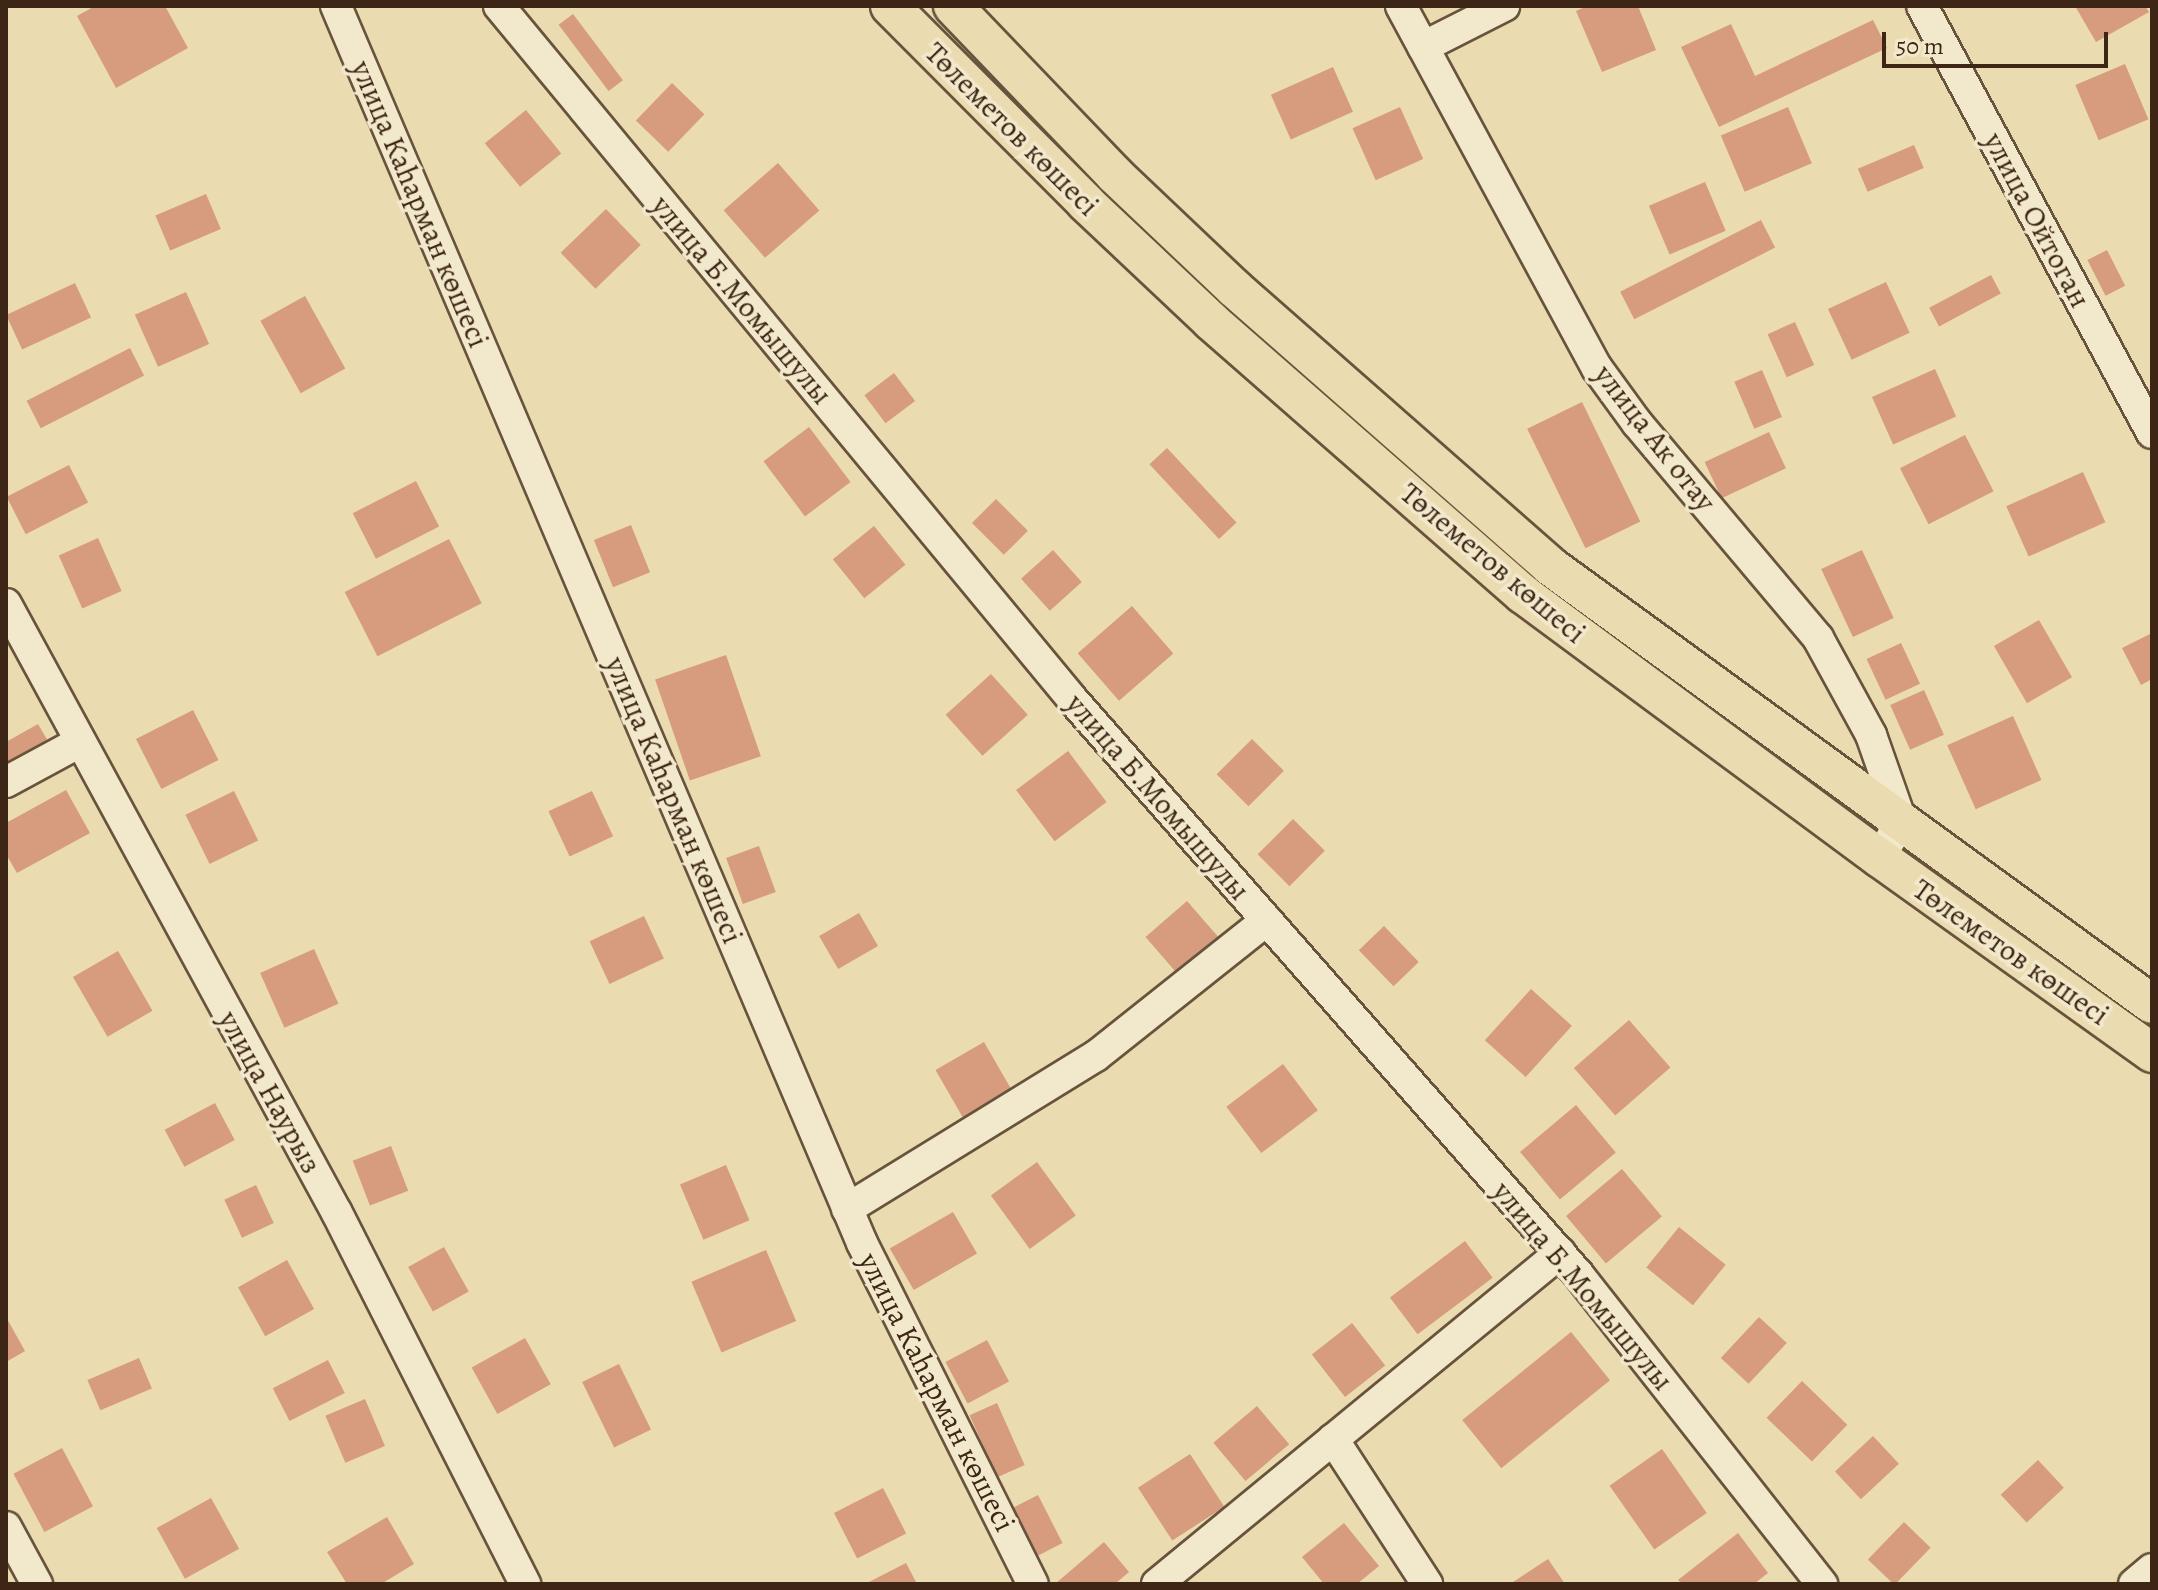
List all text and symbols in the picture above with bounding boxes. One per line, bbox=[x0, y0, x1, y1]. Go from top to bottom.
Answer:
scale bar bbox=[1886, 16, 2112, 66]
text: 50 m bbox=[1896, 30, 1944, 62]
street label: Төлеметов көшесі bbox=[918, 35, 1106, 223]
street label: улица Каһарман көшесі bbox=[343, 55, 497, 353]
street label: улица Ойтоган bbox=[1976, 126, 2098, 314]
street label: улица Б.Момышулы bbox=[644, 188, 840, 412]
street label: улица Ак отау bbox=[1587, 357, 1723, 519]
street label: Төлеметов көшесі bbox=[1393, 475, 1593, 651]
street label: улица Каһарман көшесі bbox=[597, 651, 751, 949]
street label: улица Б.Момышулы bbox=[1058, 686, 1258, 908]
street label: Төлеметов көшесі bbox=[1906, 871, 2116, 1033]
street label: улица Наурыз bbox=[211, 1005, 329, 1179]
street label: улица Б.Момышулы bbox=[1485, 1174, 1681, 1398]
street label: улица Каһарман көшесі bbox=[851, 1247, 1023, 1537]

